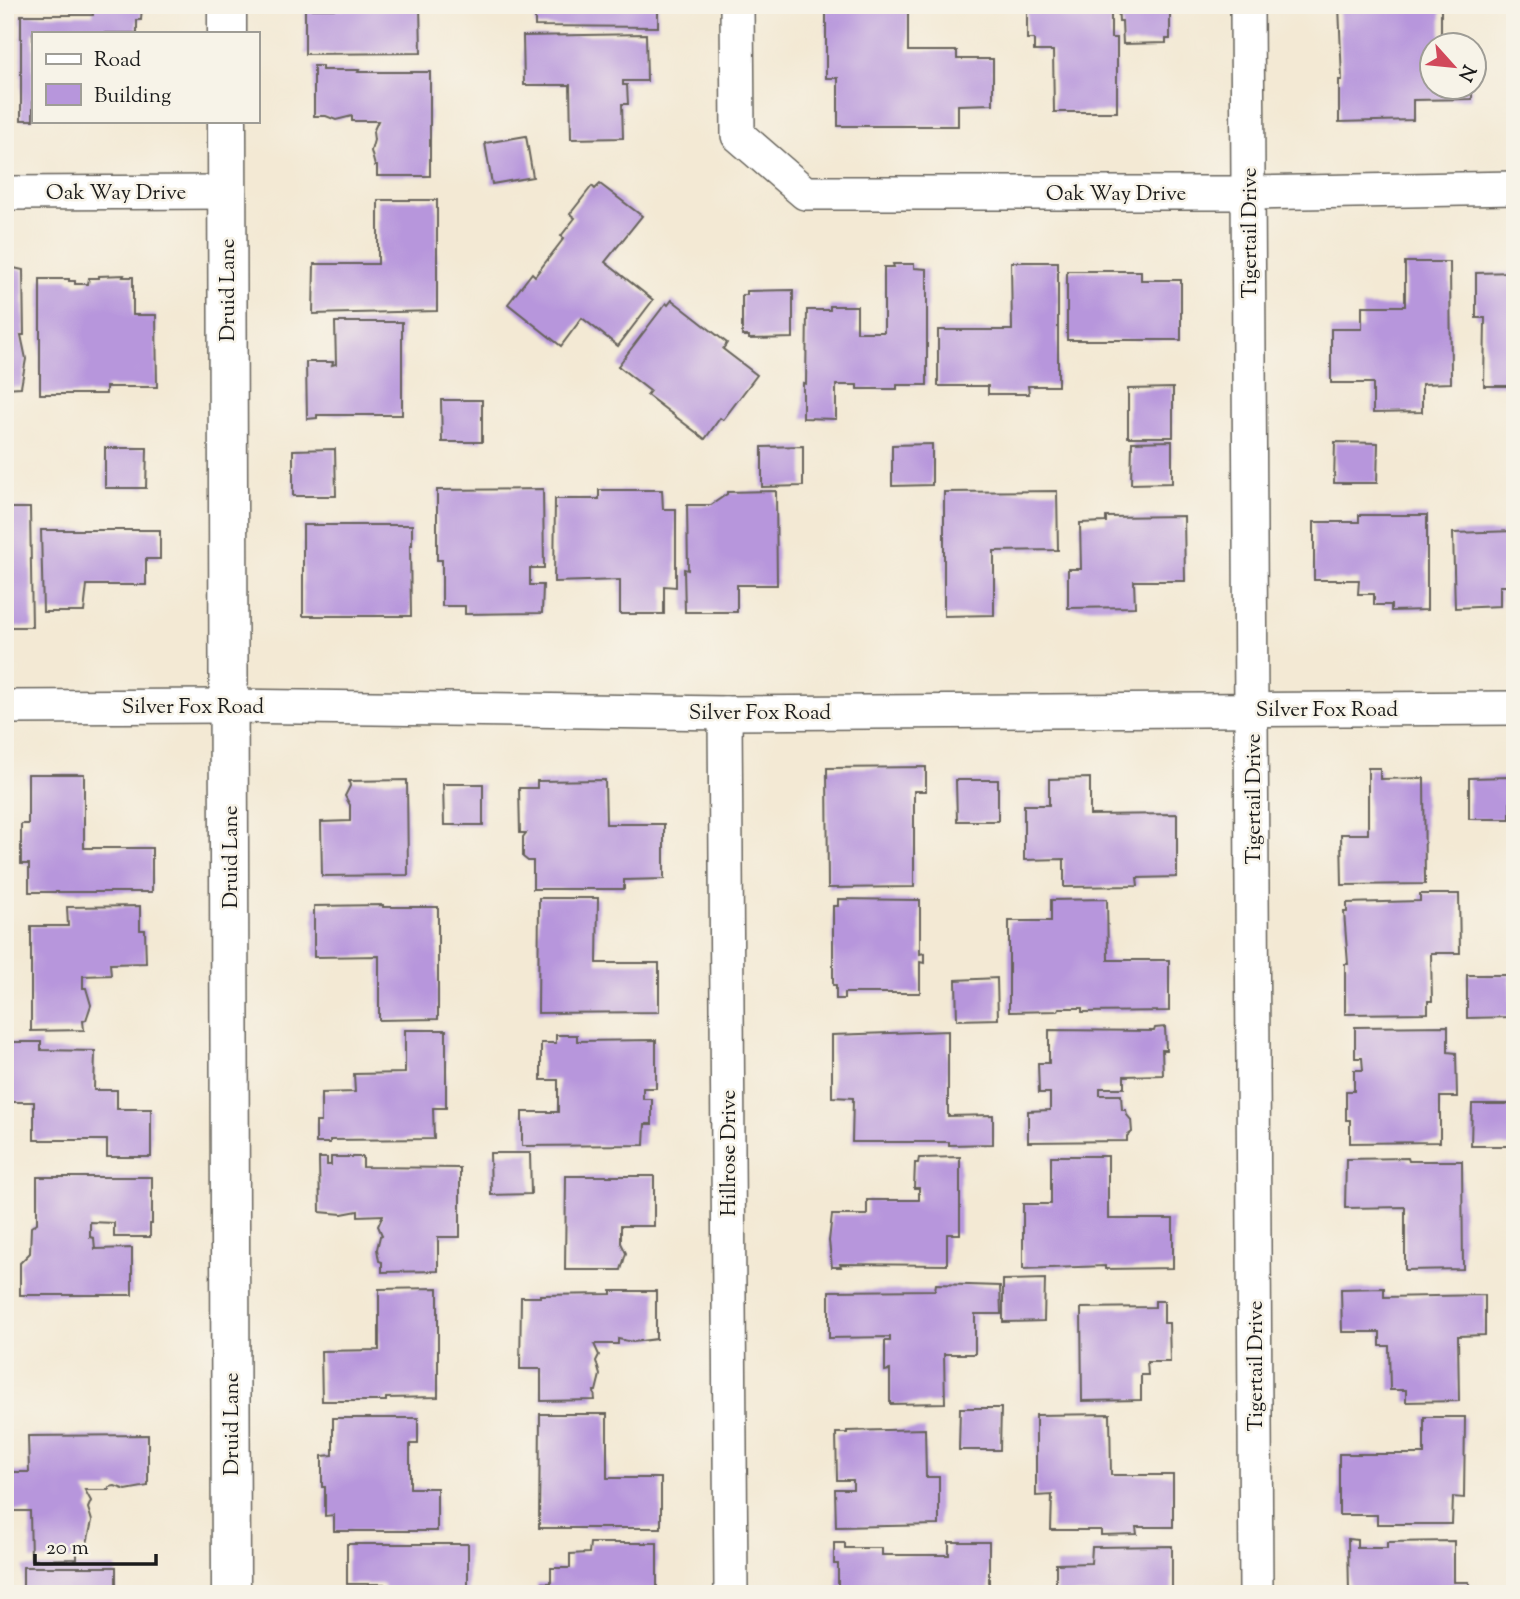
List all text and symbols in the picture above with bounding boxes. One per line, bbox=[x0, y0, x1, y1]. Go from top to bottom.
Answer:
legend bbox=[32, 32, 259, 122]
north arrow bbox=[1418, 32, 1488, 102]
text: Road bbox=[94, 46, 141, 76]
text: N bbox=[1450, 60, 1481, 85]
text: Building bbox=[94, 82, 171, 112]
street label: Tigertail Drive bbox=[1236, 167, 1266, 299]
street label: Oak Way Drive bbox=[46, 179, 186, 209]
street label: Oak Way Drive bbox=[1046, 180, 1186, 210]
street label: Druid Lane bbox=[214, 238, 244, 342]
street label: Silver Fox Road bbox=[122, 693, 264, 723]
street label: Silver Fox Road bbox=[1256, 696, 1398, 726]
street label: Silver Fox Road bbox=[689, 699, 831, 729]
street label: Tigertail Drive bbox=[1240, 733, 1270, 865]
street label: Druid Lane bbox=[217, 805, 247, 909]
street label: Hillrose Drive bbox=[715, 1090, 745, 1216]
street label: Tigertail Drive bbox=[1242, 1300, 1272, 1432]
street label: Druid Lane bbox=[218, 1372, 248, 1476]
scale bar bbox=[35, 1522, 156, 1566]
text: 20 m bbox=[46, 1534, 89, 1564]

